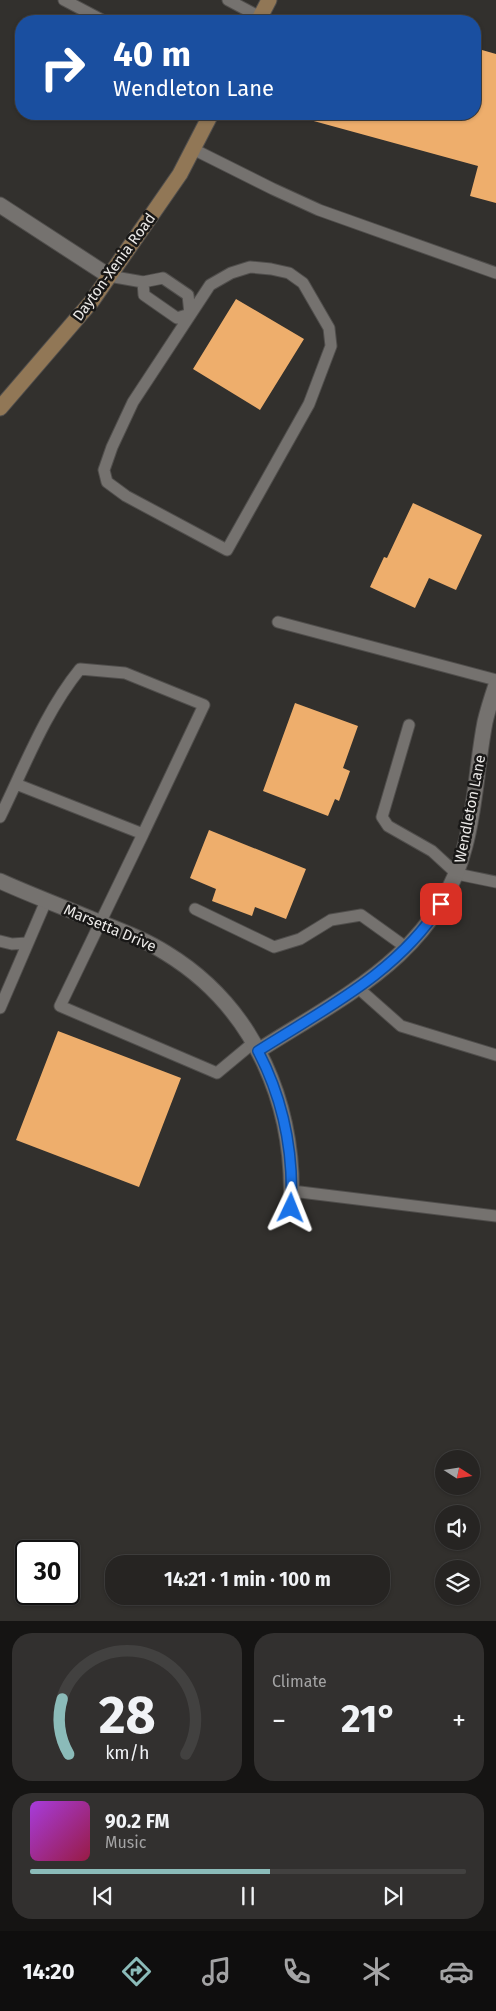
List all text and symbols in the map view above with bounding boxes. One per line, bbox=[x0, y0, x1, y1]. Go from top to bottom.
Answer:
text: 40 m bbox=[113, 33, 191, 75]
icon: right bbox=[30, 35, 95, 100]
text: Wendleton Lane bbox=[113, 75, 274, 102]
street label: Dayton-Xenia Road bbox=[69, 210, 159, 324]
street label: Wendleton Lane bbox=[451, 753, 489, 865]
pin bbox=[420, 883, 462, 925]
icon: arrive bbox=[427, 890, 455, 918]
street label: Marsetta Drive bbox=[61, 900, 159, 956]
position arrow bbox=[264, 1181, 316, 1233]
north arrow bbox=[435, 1450, 480, 1495]
map controls bbox=[435, 1450, 480, 1605]
button: sound bbox=[435, 1505, 480, 1550]
speed limit sign: 30 bbox=[15, 1540, 80, 1605]
button: layers bbox=[435, 1560, 480, 1605]
text: 14:21 · 1 min · 100 m bbox=[164, 1568, 331, 1591]
text: Climate bbox=[272, 1672, 327, 1691]
text: 28 bbox=[98, 1684, 156, 1747]
text: 21° bbox=[341, 1696, 397, 1742]
text: − bbox=[272, 1704, 286, 1737]
text: + bbox=[452, 1704, 466, 1737]
text: km/h bbox=[105, 1742, 149, 1764]
text: 90.2 FM bbox=[105, 1810, 169, 1833]
text: Music bbox=[105, 1833, 146, 1852]
icon: previous bbox=[89, 1882, 117, 1910]
icon: pause bbox=[234, 1882, 262, 1910]
icon: next bbox=[379, 1882, 407, 1910]
icon: directions bbox=[119, 1954, 154, 1989]
icon: music bbox=[199, 1954, 234, 1989]
icon: phone bbox=[279, 1954, 314, 1989]
icon: climate bbox=[359, 1954, 394, 1989]
icon: car bbox=[439, 1954, 474, 1989]
text: 14:20 bbox=[22, 1958, 75, 1985]

